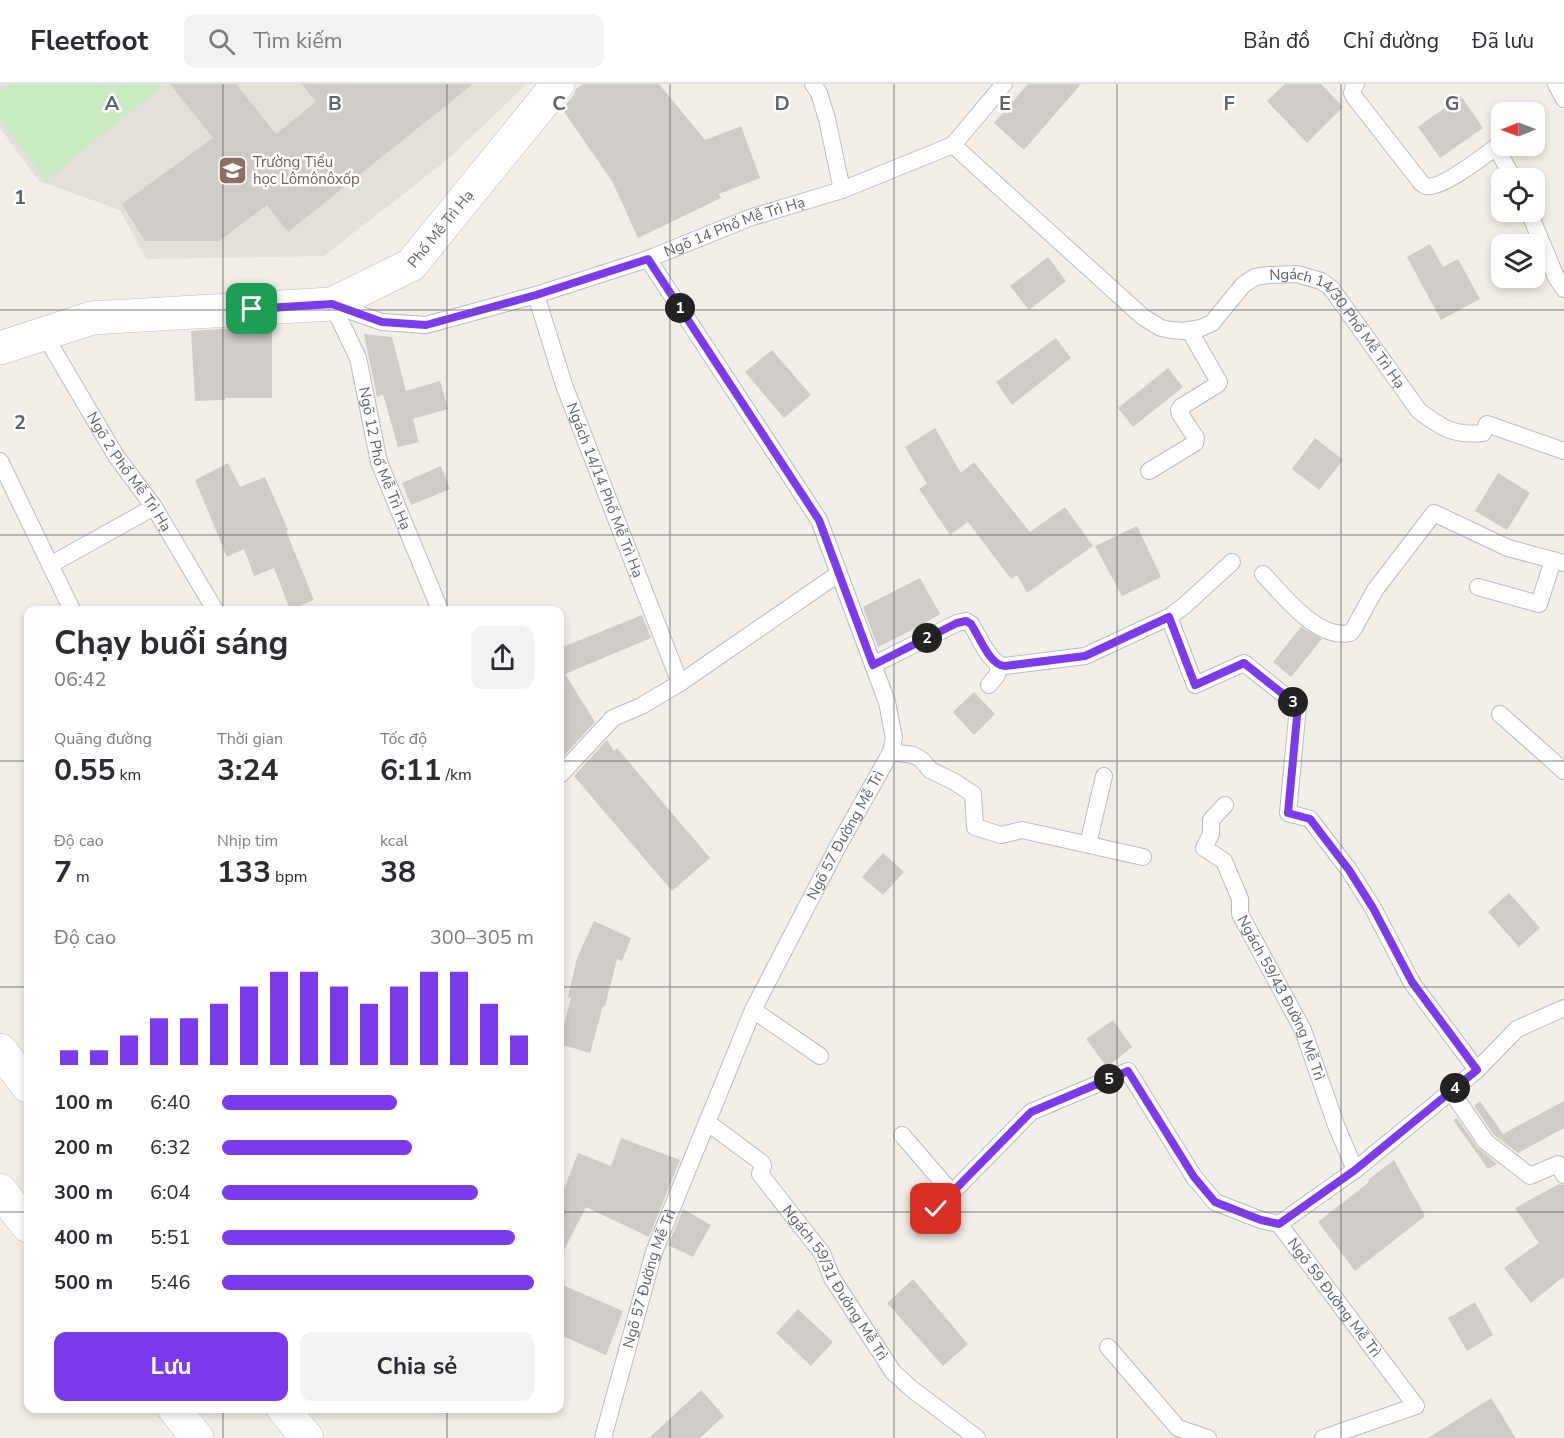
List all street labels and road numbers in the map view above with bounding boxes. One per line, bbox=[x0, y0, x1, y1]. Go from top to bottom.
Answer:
street label: Phố Mễ Trì Hạ bbox=[403, 186, 478, 272]
street label: Ngõ 14 Phố Mễ Trì Hạ bbox=[661, 192, 807, 262]
street label: Ngách 14/30 Phố Mễ Trì Hạ bbox=[1269, 264, 1410, 393]
street label: Ngõ 12 Phố Mễ Trì Hạ bbox=[354, 385, 416, 533]
street label: Ngách 14/14 Phố Mễ Trì Hạ bbox=[562, 400, 648, 580]
street label: Ngõ 2 Phố Mễ Trì Hạ bbox=[82, 408, 176, 535]
street label: Ngõ 57 Đường Mễ Trì bbox=[802, 767, 889, 903]
street label: Ngách 59/43 Đường Mễ Trì bbox=[1233, 912, 1330, 1083]
street label: Ngách 59/31 Đường Mễ Trì bbox=[778, 1201, 893, 1364]
street label: Ngõ 57 Đường Mễ Trì bbox=[618, 1206, 680, 1350]
street label: Ngõ 59 Đường Mễ Trì bbox=[1283, 1234, 1386, 1361]

